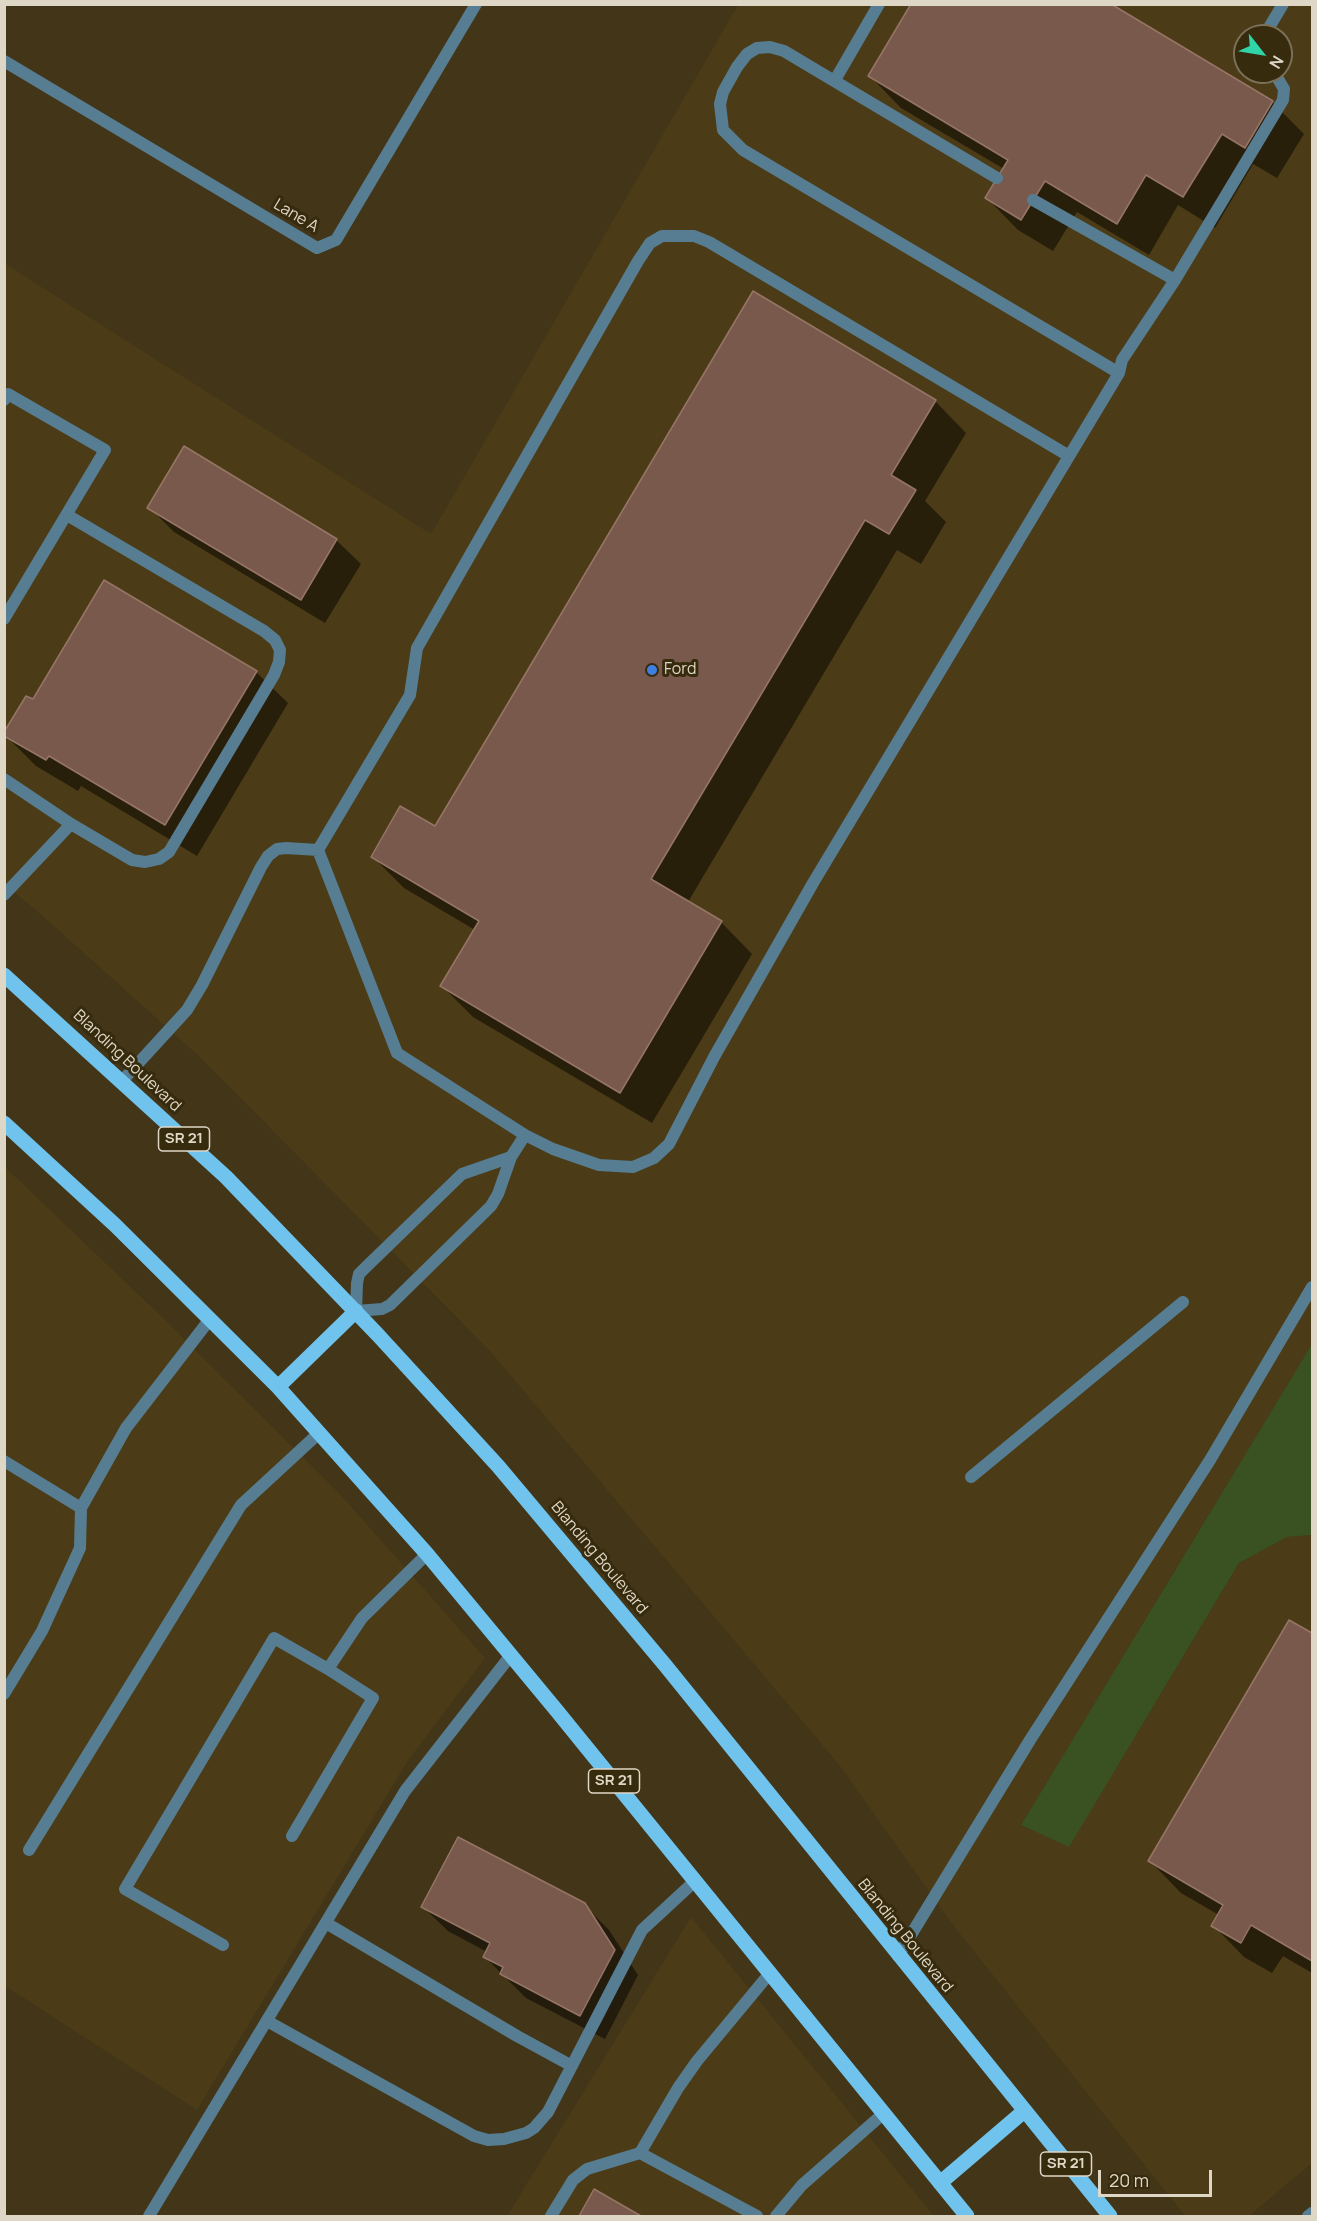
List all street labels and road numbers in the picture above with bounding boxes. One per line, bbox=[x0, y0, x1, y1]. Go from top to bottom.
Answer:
street label: Lane A bbox=[270, 195, 322, 237]
street label: Blanding Boulevard bbox=[69, 1006, 185, 1116]
road number: SR 21 bbox=[158, 1127, 210, 1151]
street label: Blanding Boulevard bbox=[547, 1498, 651, 1618]
road number: SR 21 bbox=[588, 1769, 640, 1793]
street label: Blanding Boulevard bbox=[853, 1875, 957, 1997]
road number: SR 21 bbox=[1040, 2152, 1092, 2176]

